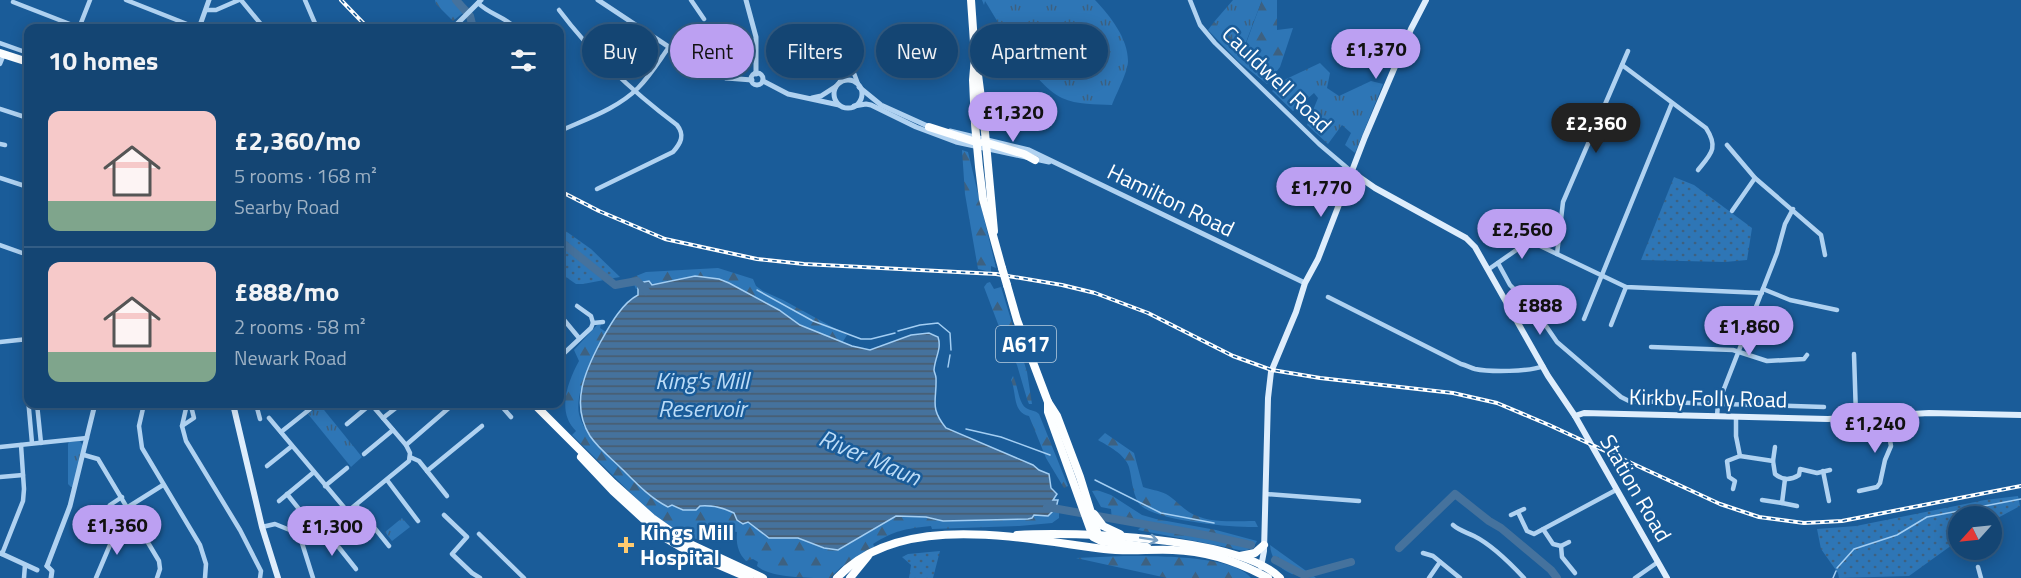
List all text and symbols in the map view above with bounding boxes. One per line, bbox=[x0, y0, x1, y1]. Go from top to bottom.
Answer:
street label: Cauldwell Road bbox=[1214, 18, 1340, 140]
chip: Buy bbox=[582, 24, 658, 78]
chip: Rent bbox=[670, 24, 754, 78]
chip: Filters bbox=[766, 24, 864, 78]
chip: New bbox=[876, 24, 958, 78]
chip: Apartment bbox=[970, 24, 1108, 78]
pin: £1,370 bbox=[1327, 29, 1425, 80]
text: £1,370 bbox=[1345, 33, 1407, 64]
text: 10 homes bbox=[48, 41, 158, 80]
icon: filters bbox=[507, 44, 540, 77]
pin: £1,320 bbox=[964, 92, 1062, 143]
text: £1,320 bbox=[982, 96, 1044, 127]
pin: £2,360 bbox=[1547, 103, 1645, 154]
text: £2,360 bbox=[1565, 107, 1627, 138]
text: £2,360/mo bbox=[234, 121, 361, 160]
icon: home bbox=[96, 135, 168, 207]
street label: Hamilton Road bbox=[1102, 155, 1240, 245]
text: 5 rooms · 168 m² bbox=[234, 160, 377, 191]
pin: £1,770 bbox=[1272, 167, 1370, 218]
text: £1,770 bbox=[1290, 171, 1352, 202]
text: Searby Road bbox=[234, 191, 340, 222]
pin: £2,560 bbox=[1473, 209, 1571, 260]
text: £2,560 bbox=[1491, 213, 1553, 244]
text: £888/mo bbox=[234, 272, 339, 311]
pin: £888 bbox=[1504, 285, 1576, 336]
icon: home bbox=[96, 286, 168, 358]
text: £888 bbox=[1518, 289, 1562, 320]
pin: £1,860 bbox=[1700, 306, 1798, 357]
text: £1,860 bbox=[1718, 310, 1780, 341]
text: 2 rooms · 58 m² bbox=[234, 311, 366, 342]
road number: A617 bbox=[996, 326, 1056, 362]
text: Newark Road bbox=[234, 342, 347, 373]
water label: King's Mill Reservoir bbox=[655, 362, 752, 426]
street label: Kirkby Folly Road bbox=[1629, 380, 1787, 416]
pin: £1,240 bbox=[1826, 403, 1924, 454]
text: £1,240 bbox=[1844, 407, 1906, 438]
water label: River Maun bbox=[813, 419, 927, 495]
street label: Station Road bbox=[1592, 428, 1680, 548]
pin: £1,360 bbox=[68, 505, 166, 556]
pin: £1,300 bbox=[283, 506, 381, 557]
north arrow bbox=[1948, 506, 2002, 560]
map controls bbox=[1948, 506, 2002, 560]
text: £1,360 bbox=[86, 509, 148, 540]
text: £1,300 bbox=[301, 510, 363, 541]
place label: Kings Mill Hospital bbox=[640, 515, 734, 574]
one-way arrow bbox=[1139, 533, 1159, 544]
marker: Kings Mill Hospital bbox=[617, 536, 635, 554]

